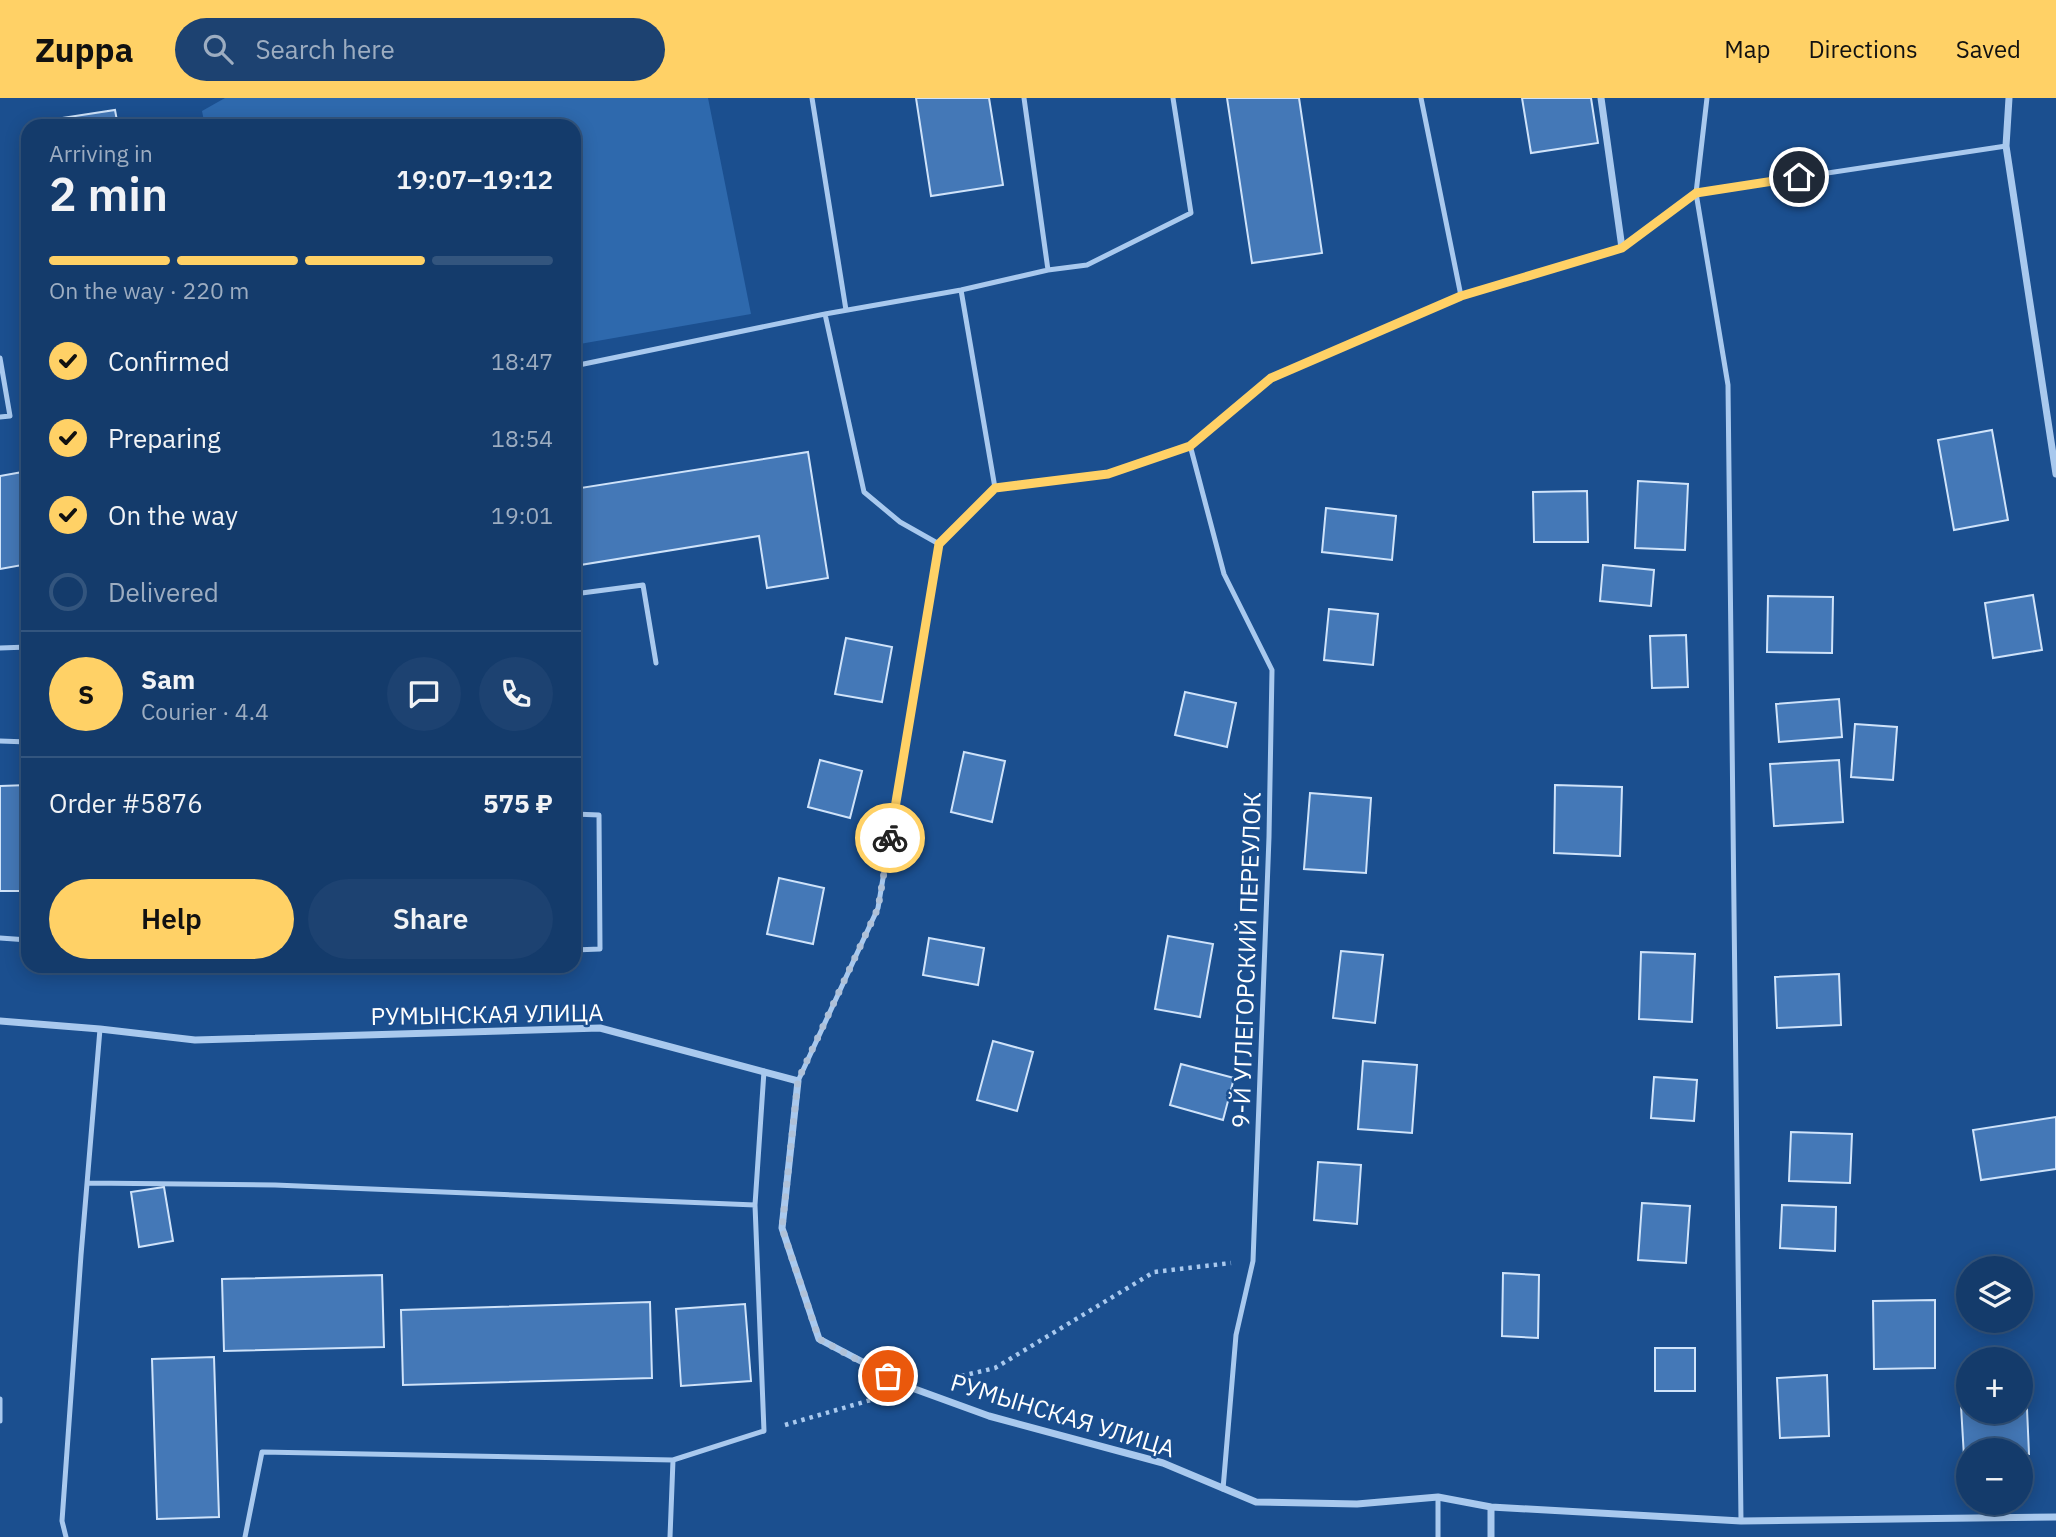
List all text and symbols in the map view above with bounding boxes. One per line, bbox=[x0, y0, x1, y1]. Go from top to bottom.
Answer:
search box bbox=[175, 18, 665, 81]
text: Zuppa bbox=[35, 28, 133, 71]
icon: search bbox=[199, 30, 237, 68]
text: Search here bbox=[255, 32, 395, 66]
text: Map bbox=[1724, 33, 1770, 65]
text: Directions bbox=[1808, 33, 1918, 65]
text: Saved bbox=[1956, 33, 2021, 65]
text: Arriving in bbox=[49, 138, 153, 168]
pin bbox=[1769, 147, 1829, 207]
icon: home bbox=[1780, 158, 1818, 196]
text: 19:07–19:12 bbox=[396, 162, 553, 196]
text: 2 min bbox=[49, 164, 168, 224]
text: On the way · 220 m bbox=[49, 275, 249, 305]
icon: check bbox=[49, 342, 87, 380]
text: Confirmed bbox=[108, 344, 230, 378]
text: 18:47 bbox=[491, 346, 553, 376]
icon: check bbox=[49, 419, 87, 457]
text: Preparing bbox=[108, 421, 221, 455]
text: 18:54 bbox=[491, 423, 553, 453]
icon: check bbox=[49, 496, 87, 534]
text: On the way bbox=[108, 498, 238, 532]
text: 19:01 bbox=[491, 500, 553, 530]
text: Delivered bbox=[108, 575, 219, 609]
button: chat bbox=[387, 657, 461, 731]
button: phone bbox=[479, 657, 553, 731]
text: Sam bbox=[141, 662, 195, 696]
text: S bbox=[78, 677, 94, 711]
text: Courier · 4.4 bbox=[141, 696, 269, 726]
text: Order #5876 bbox=[49, 786, 203, 820]
text: 575 ₽ bbox=[483, 786, 553, 820]
street label: 9-Й УГЛЕГОРСКИЙ ПЕРЕУЛОК bbox=[1224, 791, 1268, 1129]
courier bbox=[855, 803, 925, 873]
icon: bike bbox=[871, 819, 909, 857]
button: Help bbox=[49, 879, 294, 959]
button: Share bbox=[308, 879, 553, 959]
street label: РУМЫНСКАЯ УЛИЦА bbox=[370, 996, 604, 1032]
map controls bbox=[1956, 1256, 2033, 1515]
button: layers bbox=[1956, 1256, 2033, 1333]
pin bbox=[858, 1346, 918, 1406]
button: + bbox=[1956, 1347, 2033, 1424]
icon: bag bbox=[869, 1357, 907, 1395]
street label: РУМЫНСКАЯ УЛИЦА bbox=[947, 1366, 1179, 1464]
button: − bbox=[1956, 1438, 2033, 1515]

